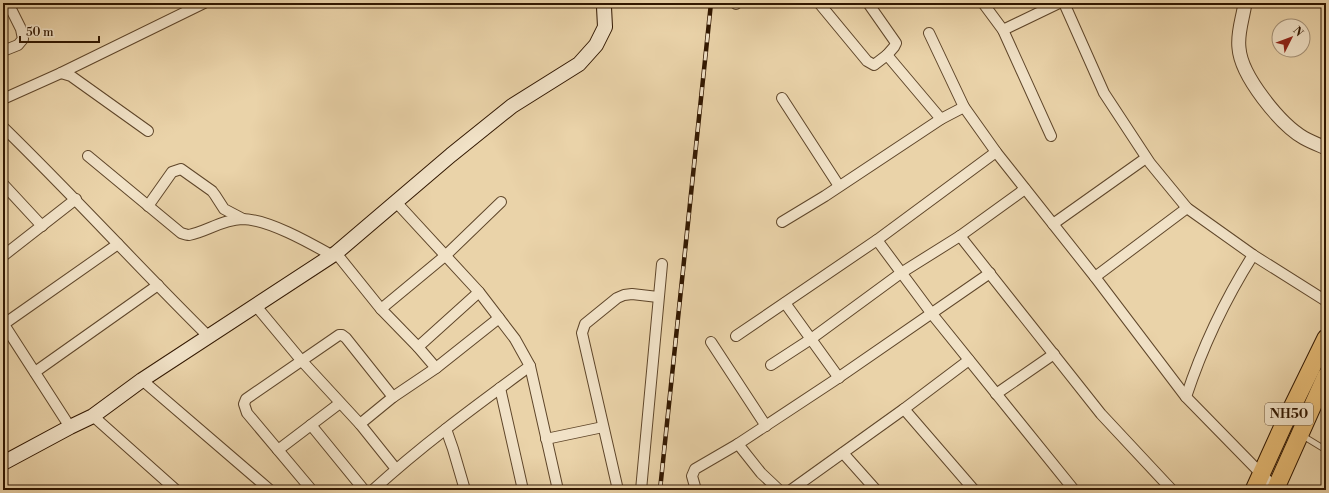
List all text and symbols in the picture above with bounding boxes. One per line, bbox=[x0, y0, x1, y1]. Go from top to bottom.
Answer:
scale bar bbox=[20, 18, 99, 44]
north arrow bbox=[1271, 18, 1311, 58]
text: N bbox=[1290, 24, 1306, 40]
text: 50 m bbox=[26, 25, 54, 40]
road number: NH50 bbox=[1265, 403, 1313, 425]

